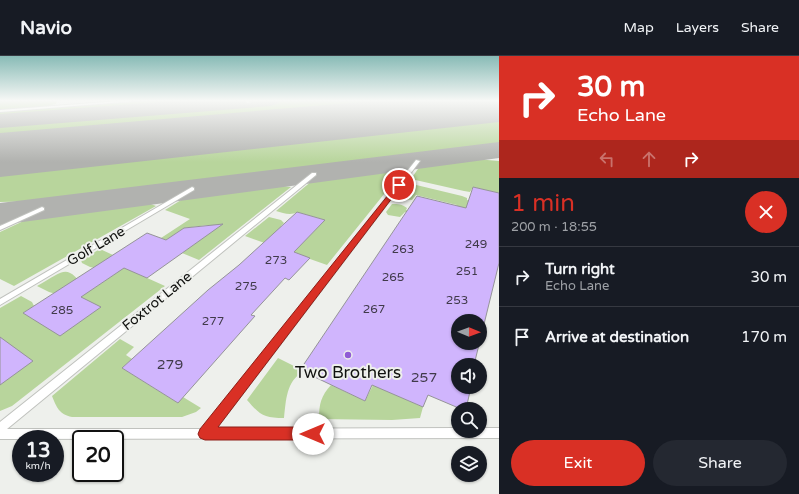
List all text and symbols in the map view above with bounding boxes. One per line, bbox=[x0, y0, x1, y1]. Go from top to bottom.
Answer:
text: Navio bbox=[20, 17, 72, 39]
text: Map bbox=[624, 19, 654, 36]
text: Layers bbox=[676, 19, 719, 36]
text: Share bbox=[741, 19, 779, 36]
text: 30 m bbox=[577, 70, 645, 104]
icon: right bbox=[511, 72, 563, 124]
text: Echo Lane bbox=[577, 104, 666, 126]
icon: left bbox=[596, 148, 618, 170]
icon: ahead bbox=[638, 148, 660, 170]
icon: right bbox=[680, 148, 702, 170]
pin bbox=[382, 168, 416, 202]
icon: arrive bbox=[388, 174, 410, 196]
text: 1 min bbox=[511, 189, 575, 218]
button: close bbox=[745, 191, 787, 233]
text: 200 m · 18:55 bbox=[511, 219, 597, 235]
street label: Golf Lane bbox=[64, 223, 128, 269]
house number: 249 bbox=[465, 237, 487, 251]
house number: 263 bbox=[392, 242, 414, 256]
house number: 273 bbox=[265, 253, 287, 267]
text: Turn right bbox=[545, 260, 615, 278]
house number: 251 bbox=[456, 264, 478, 278]
icon: right bbox=[511, 266, 533, 288]
street label: Foxtrot Lane bbox=[119, 268, 195, 334]
text: 30 m bbox=[750, 268, 787, 286]
house number: 265 bbox=[382, 270, 404, 284]
text: Echo Lane bbox=[545, 278, 609, 294]
house number: 275 bbox=[235, 279, 257, 293]
house number: 253 bbox=[446, 293, 468, 307]
house number: 267 bbox=[363, 302, 385, 316]
house number: 285 bbox=[51, 303, 73, 317]
house number: 277 bbox=[202, 314, 224, 328]
north arrow bbox=[451, 314, 487, 350]
map controls bbox=[451, 314, 487, 482]
icon: arrive bbox=[511, 326, 533, 348]
text: Arrive at destination bbox=[545, 328, 689, 346]
text: 170 m bbox=[741, 328, 787, 346]
marker: Two Brothers bbox=[343, 350, 353, 360]
house number: 279 bbox=[157, 356, 183, 373]
button: sound bbox=[451, 358, 487, 394]
place label: Two Brothers bbox=[295, 362, 401, 383]
house number: 257 bbox=[411, 369, 437, 386]
button: search bbox=[451, 402, 487, 438]
position arrow bbox=[292, 413, 334, 455]
speed limit sign: 20 bbox=[72, 430, 124, 482]
text: 13 bbox=[25, 439, 51, 463]
button: Exit bbox=[511, 440, 645, 486]
button: Share bbox=[653, 440, 787, 486]
button: layers bbox=[451, 446, 487, 482]
text: km/h bbox=[25, 460, 51, 472]

